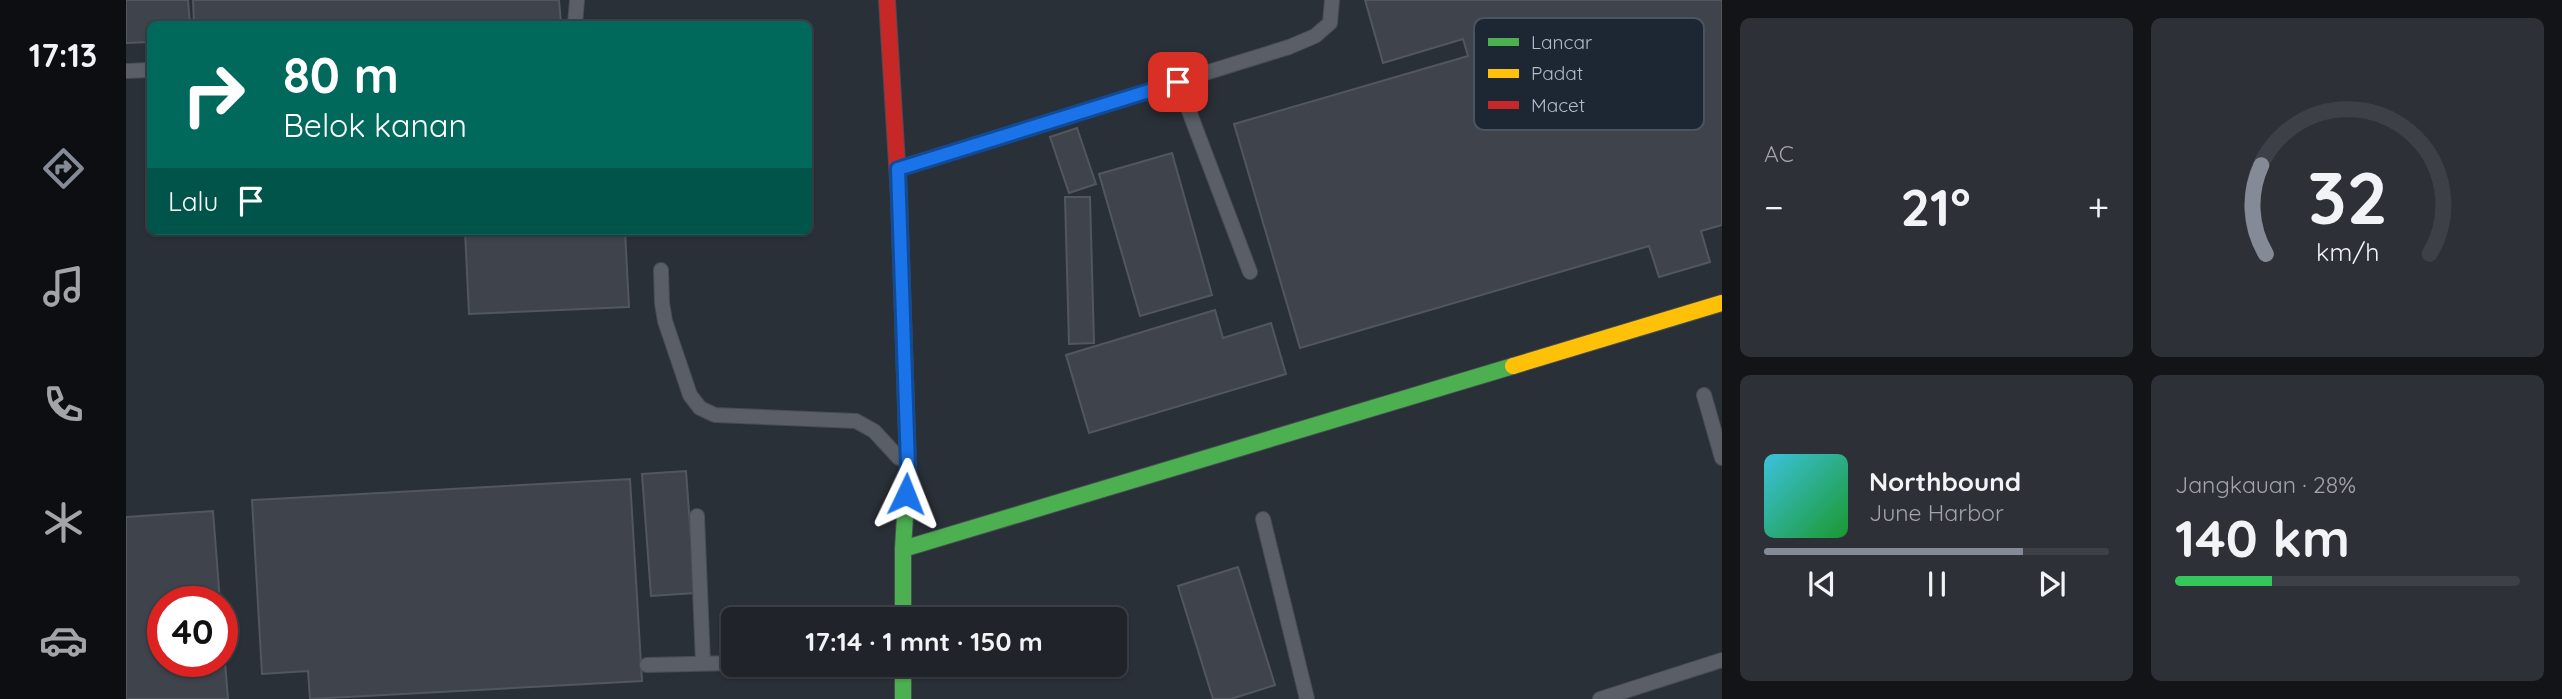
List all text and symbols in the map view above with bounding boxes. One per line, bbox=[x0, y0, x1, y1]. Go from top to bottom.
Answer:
legend bbox=[1474, 18, 1704, 130]
text: Lancar bbox=[1531, 30, 1593, 54]
text: 17:13 bbox=[29, 35, 97, 75]
text: 80 m bbox=[283, 44, 399, 105]
icon: right bbox=[168, 49, 259, 140]
pin bbox=[1148, 52, 1208, 112]
text: Padat bbox=[1531, 61, 1583, 85]
icon: arrive bbox=[1159, 63, 1197, 101]
text: Macet bbox=[1531, 93, 1585, 117]
text: Belok kanan bbox=[283, 105, 467, 145]
text: AC bbox=[1764, 139, 1794, 168]
icon: directions bbox=[39, 144, 88, 193]
text: 32 bbox=[2307, 151, 2388, 242]
text: 21° bbox=[1901, 174, 1971, 239]
icon: arrive bbox=[232, 182, 270, 220]
text: − bbox=[1764, 183, 1784, 231]
text: + bbox=[2088, 183, 2109, 231]
text: Lalu bbox=[168, 185, 218, 218]
text: km/h bbox=[2316, 235, 2379, 266]
icon: music bbox=[39, 262, 88, 311]
icon: phone bbox=[39, 380, 88, 429]
position arrow bbox=[869, 457, 943, 531]
text: Northbound bbox=[1869, 465, 2021, 498]
text: Jangkauan · 28% bbox=[2175, 470, 2356, 499]
icon: climate bbox=[39, 498, 88, 547]
text: June Harbor bbox=[1869, 498, 2004, 527]
text: 140 km bbox=[2175, 505, 2350, 570]
icon: previous bbox=[1803, 565, 1841, 603]
icon: pause bbox=[1918, 565, 1956, 603]
icon: next bbox=[2033, 565, 2071, 603]
speed limit sign: 40 bbox=[147, 586, 238, 677]
icon: car bbox=[39, 616, 88, 665]
text: 17:14 · 1 mnt · 150 m bbox=[805, 625, 1043, 658]

